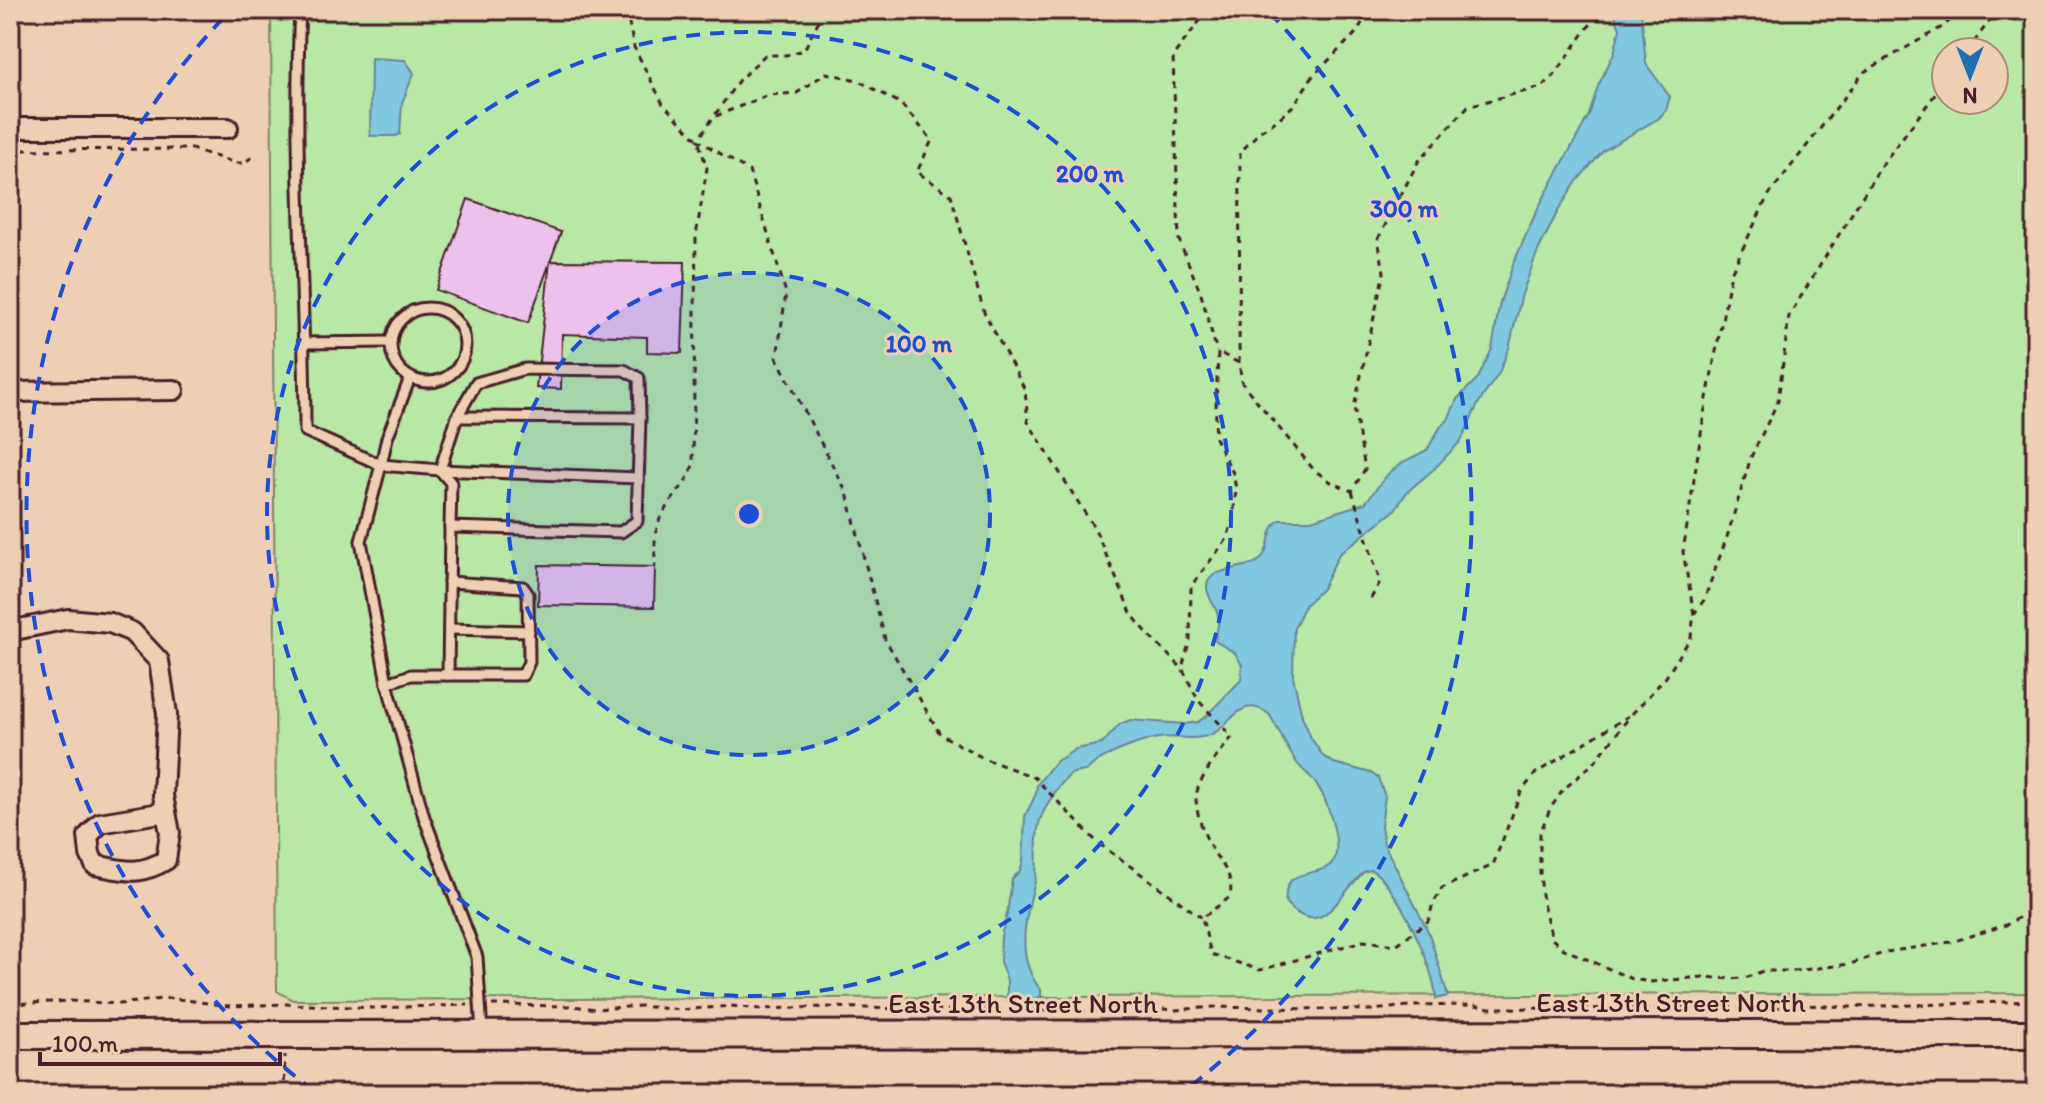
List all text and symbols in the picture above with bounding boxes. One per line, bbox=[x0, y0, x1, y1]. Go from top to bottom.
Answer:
north arrow bbox=[1930, 36, 2010, 116]
text: N bbox=[1963, 82, 1977, 109]
text: 200 m bbox=[1056, 159, 1125, 188]
text: 300 m bbox=[1370, 194, 1439, 223]
text: 100 m bbox=[886, 329, 953, 358]
centre of rings bbox=[735, 500, 763, 528]
street label: East 13th Street North bbox=[1536, 985, 1806, 1019]
street label: East 13th Street North bbox=[888, 986, 1158, 1020]
scale bar bbox=[40, 1016, 280, 1066]
text: 100 m bbox=[52, 1029, 118, 1058]

